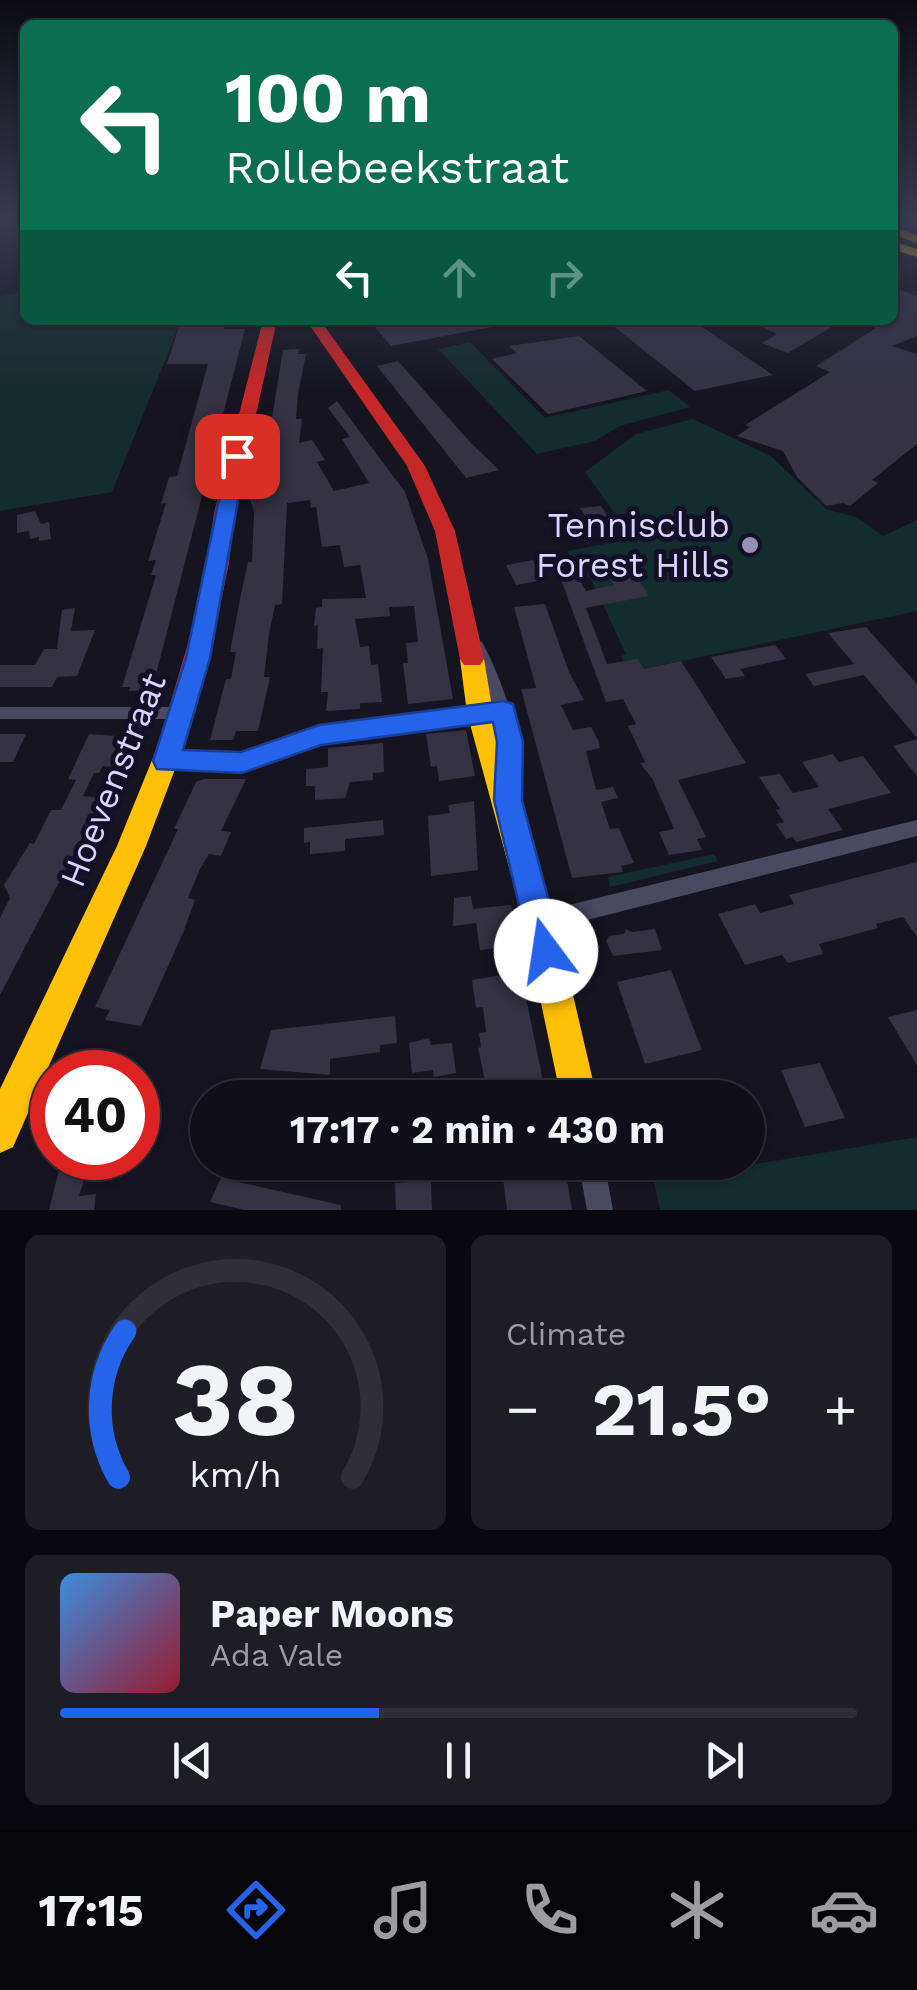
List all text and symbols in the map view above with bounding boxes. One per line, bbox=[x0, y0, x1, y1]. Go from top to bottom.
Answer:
text: 100 m bbox=[225, 57, 431, 139]
icon: left bbox=[60, 60, 190, 190]
text: Rollebeekstraat bbox=[225, 141, 569, 194]
icon: left bbox=[327, 250, 382, 305]
icon: ahead bbox=[432, 250, 487, 305]
icon: right bbox=[537, 250, 592, 305]
pin bbox=[195, 414, 280, 499]
icon: arrive bbox=[210, 429, 265, 484]
place label: Tennisclub Forest Hills bbox=[536, 504, 730, 586]
marker: Tennisclub Forest Hills bbox=[739, 534, 761, 556]
street label: Hoevenstraat bbox=[51, 667, 175, 893]
position arrow bbox=[494, 899, 598, 1003]
speed limit sign: 40 bbox=[30, 1050, 160, 1180]
text: 17:17 · 2 min · 430 m bbox=[290, 1108, 665, 1152]
text: Climate bbox=[506, 1315, 626, 1353]
text: 38 bbox=[172, 1338, 299, 1460]
text: 21.5° bbox=[592, 1365, 771, 1453]
text: − bbox=[506, 1377, 539, 1441]
text: + bbox=[824, 1377, 857, 1441]
text: km/h bbox=[189, 1454, 282, 1496]
text: Paper Moons bbox=[210, 1592, 454, 1636]
text: Ada Vale bbox=[210, 1636, 343, 1674]
icon: previous bbox=[165, 1733, 220, 1788]
icon: pause bbox=[431, 1733, 486, 1788]
icon: next bbox=[697, 1733, 752, 1788]
icon: directions bbox=[221, 1875, 291, 1945]
icon: music bbox=[368, 1875, 438, 1945]
icon: phone bbox=[515, 1875, 585, 1945]
icon: climate bbox=[662, 1875, 732, 1945]
icon: car bbox=[809, 1875, 879, 1945]
text: 17:15 bbox=[38, 1884, 144, 1937]

